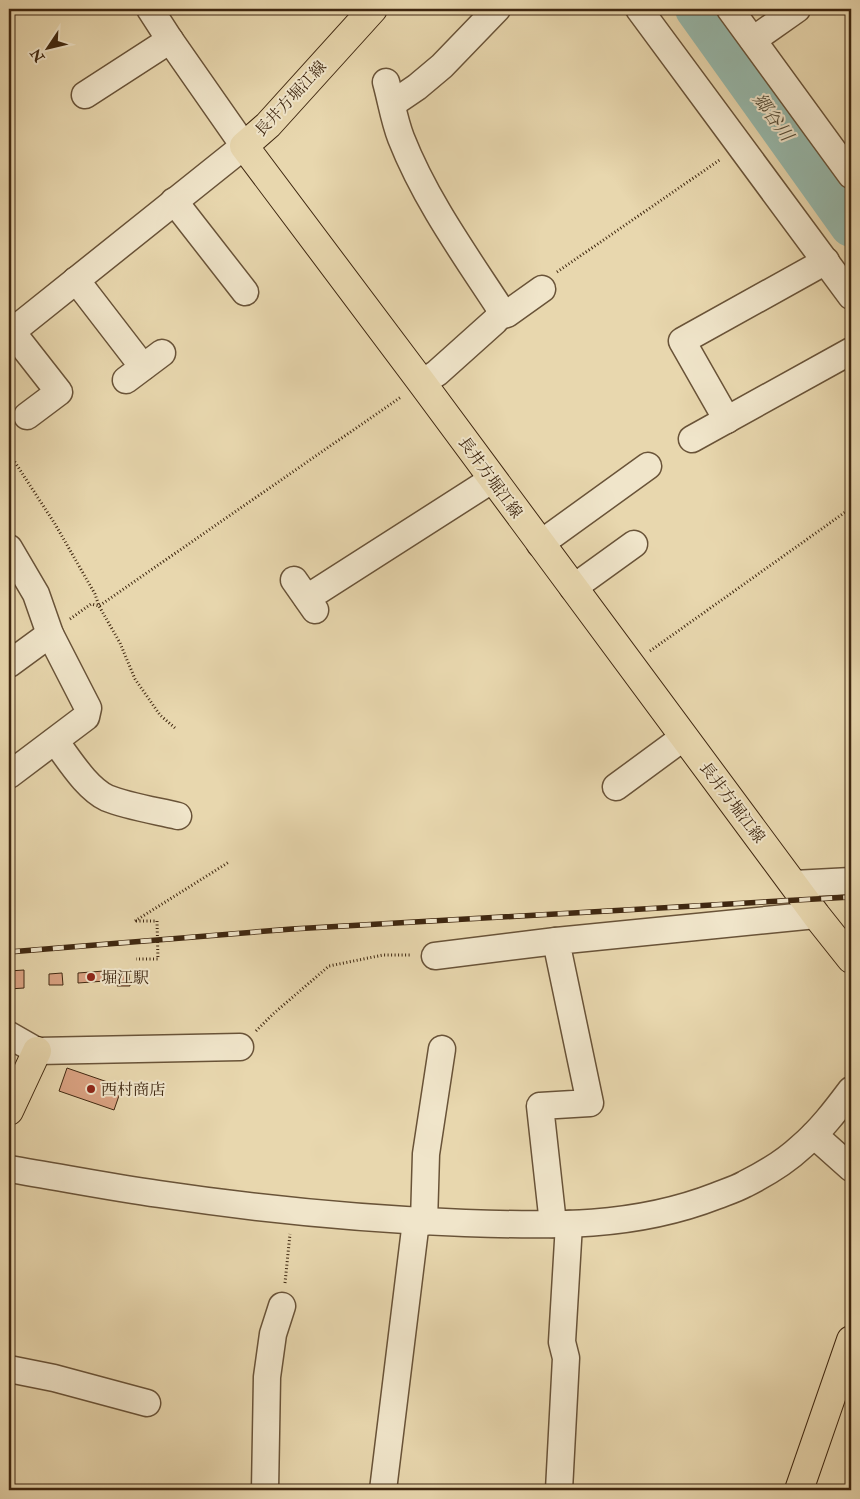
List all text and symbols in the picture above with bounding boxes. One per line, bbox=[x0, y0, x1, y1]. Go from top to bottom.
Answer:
north arrow bbox=[22, 22, 72, 72]
text: N bbox=[27, 45, 49, 66]
street label: 長井方堀江線 bbox=[251, 57, 331, 141]
water label: 郷谷川 bbox=[747, 89, 799, 148]
street label: 長井方堀江線 bbox=[454, 433, 526, 522]
street label: 長井方堀江線 bbox=[695, 758, 769, 847]
place label: 堀江駅 bbox=[101, 968, 149, 988]
marker: 堀江駅 bbox=[85, 971, 97, 983]
place label: 西村商店 bbox=[101, 1080, 165, 1100]
marker: 西村商店 bbox=[85, 1083, 97, 1095]

